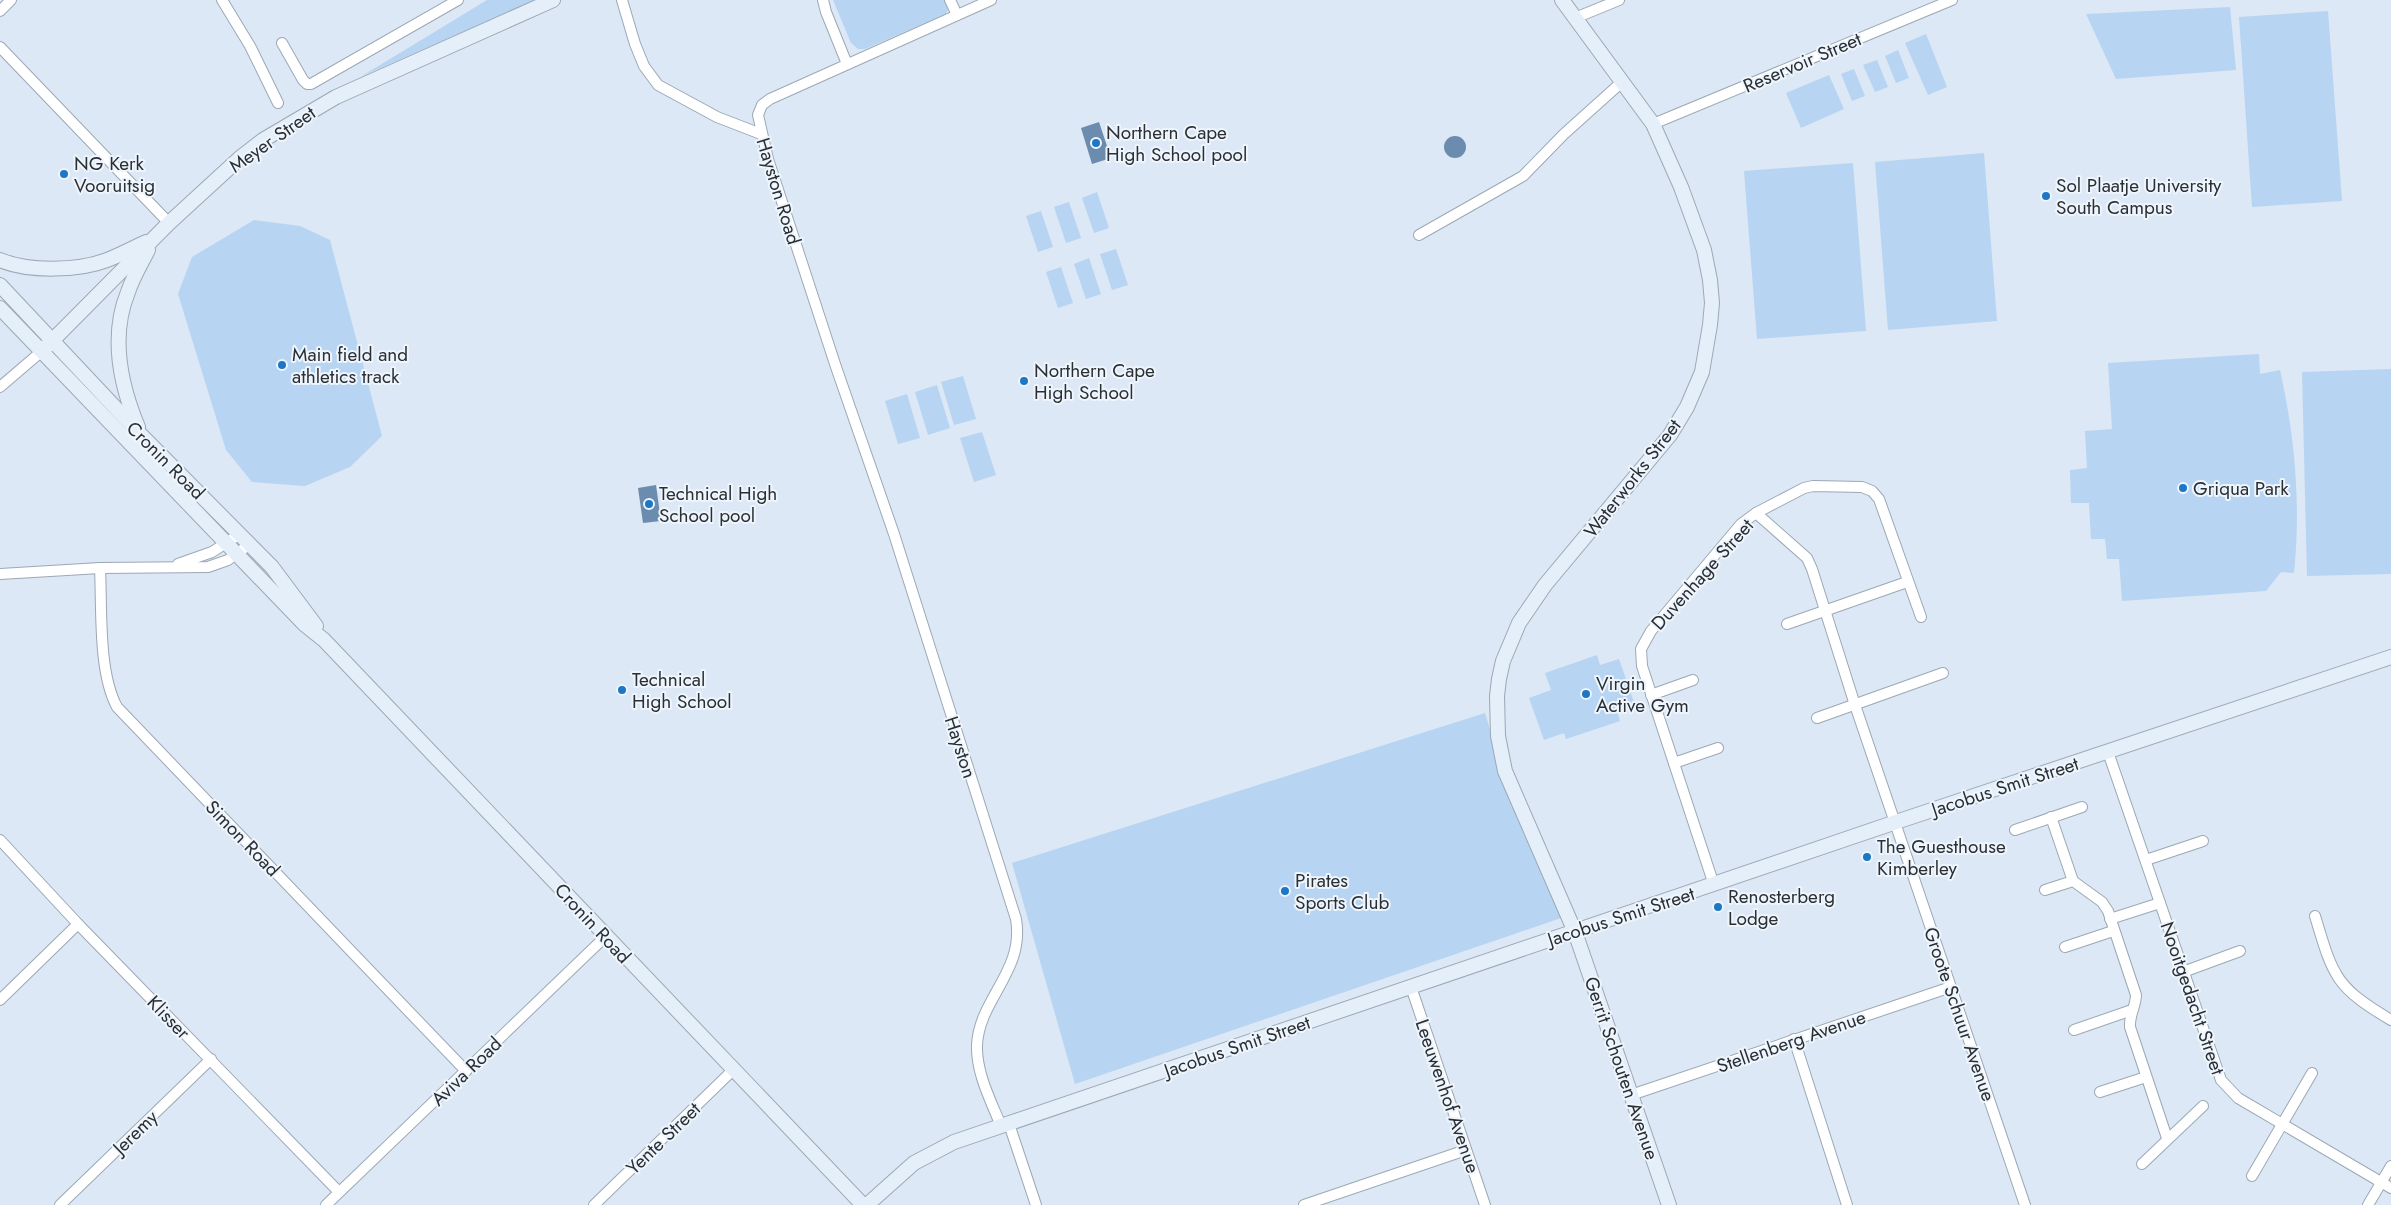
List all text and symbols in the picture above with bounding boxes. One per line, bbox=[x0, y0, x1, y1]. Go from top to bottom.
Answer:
street label: Reservoir Street bbox=[1739, 25, 1866, 99]
street label: Meyer Street bbox=[223, 99, 321, 179]
place label: Northern Cape High School pool bbox=[1106, 119, 1247, 168]
street label: Hayston Road bbox=[749, 134, 808, 248]
marker: Northern Cape High School pool bbox=[1090, 137, 1102, 149]
place label: NG Kerk Vooruitsig bbox=[74, 150, 155, 199]
marker: NG Kerk Vooruitsig bbox=[58, 168, 70, 180]
place label: Sol Plaatje University South Campus bbox=[2056, 172, 2222, 221]
marker: Sol Plaatje University South Campus bbox=[2040, 190, 2052, 202]
place label: Main field and athletics track bbox=[292, 341, 408, 390]
place label: Northern Cape High School bbox=[1034, 357, 1155, 406]
marker: Main field and athletics track bbox=[276, 359, 288, 371]
marker: Northern Cape High School bbox=[1018, 375, 1030, 387]
street label: Waterworks Street bbox=[1577, 413, 1688, 543]
street label: Cronin Road bbox=[120, 415, 211, 506]
place label: Griqua Park bbox=[2193, 475, 2289, 502]
place label: Technical High School pool bbox=[659, 480, 777, 529]
marker: Griqua Park bbox=[2177, 482, 2189, 494]
marker: Technical High School pool bbox=[643, 498, 655, 510]
street label: Duvenhage Street bbox=[1645, 512, 1760, 636]
place label: Technical High School bbox=[632, 666, 732, 715]
place label: Virgin Active Gym bbox=[1596, 670, 1689, 719]
marker: Technical High School bbox=[616, 684, 628, 696]
marker: Virgin Active Gym bbox=[1580, 688, 1592, 700]
street label: Hayston bbox=[938, 713, 983, 782]
street label: Jacobus Smit Street bbox=[1925, 750, 2083, 824]
street label: Simon Road bbox=[199, 794, 286, 883]
place label: The Guesthouse Kimberley bbox=[1877, 833, 2006, 882]
marker: The Guesthouse Kimberley bbox=[1861, 851, 1873, 863]
place label: Pirates Sports Club bbox=[1295, 867, 1389, 916]
street label: Cronin Road bbox=[548, 877, 637, 970]
street label: Jacobus Smit Street bbox=[1541, 880, 1699, 954]
place label: Renosterberg Lodge bbox=[1728, 883, 1835, 932]
marker: Pirates Sports Club bbox=[1279, 885, 1291, 897]
marker: Renosterberg Lodge bbox=[1712, 901, 1724, 913]
street label: Nooitgedacht Street bbox=[2154, 918, 2232, 1079]
street label: Groote Schuur Avenue bbox=[1917, 923, 2002, 1105]
street label: Gerrit Schouten Avenue bbox=[1578, 973, 1666, 1163]
street label: Klisser bbox=[141, 989, 197, 1046]
street label: Stellenberg Avenue bbox=[1713, 1003, 1869, 1080]
street label: Jacobus Smit Street bbox=[1158, 1009, 1314, 1085]
street label: Leeuwenhof Avenue bbox=[1409, 1016, 1487, 1177]
street label: Aviva Road bbox=[425, 1031, 508, 1112]
street label: Yente Street bbox=[620, 1096, 707, 1181]
street label: Jeremy bbox=[105, 1104, 164, 1163]

